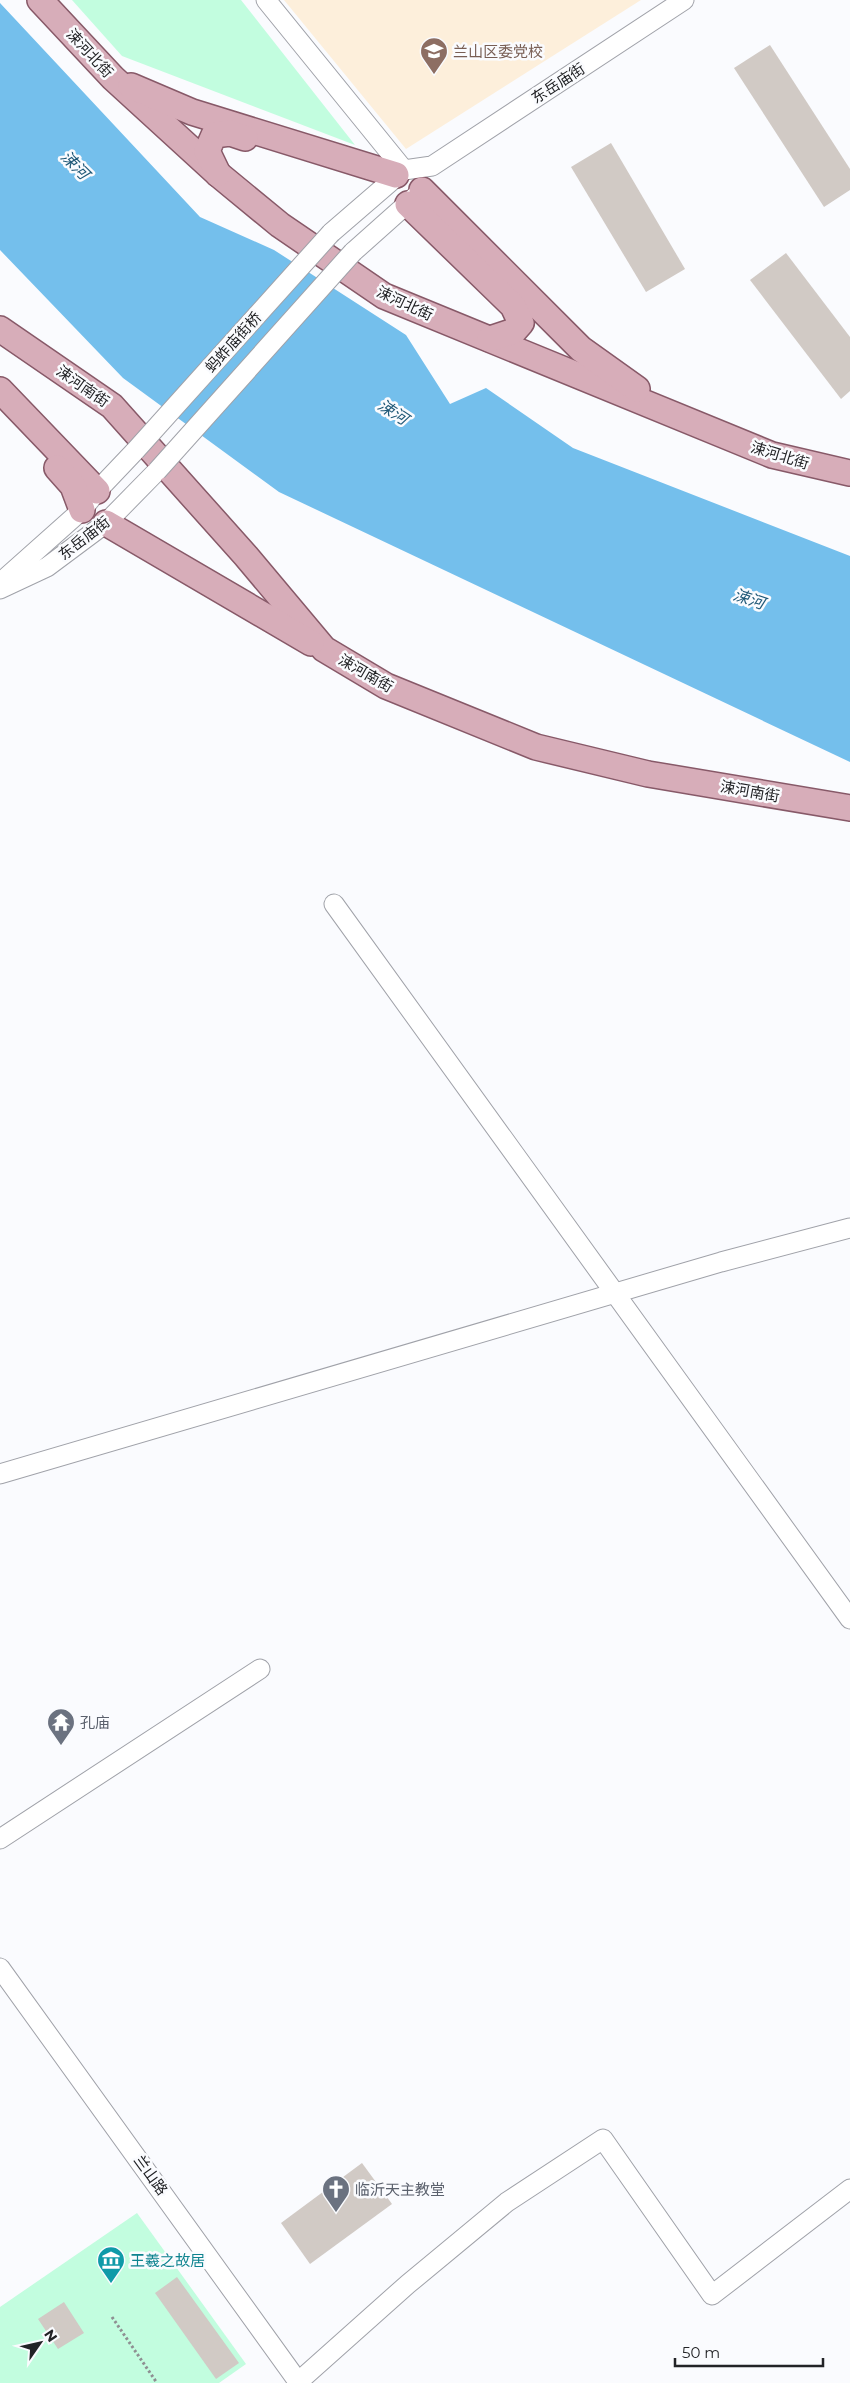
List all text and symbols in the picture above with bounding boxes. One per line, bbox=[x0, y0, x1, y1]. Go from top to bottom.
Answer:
street label: 涑河北街 bbox=[63, 25, 117, 81]
school or university icon: 兰山区委党校 bbox=[419, 36, 449, 75]
place label: 兰山区委党校 bbox=[453, 42, 543, 61]
street label: 东岳庙街 bbox=[528, 59, 588, 107]
water label: 涑河 bbox=[57, 147, 95, 185]
street label: 涑河北街 bbox=[374, 282, 436, 324]
street label: 蚂蚱庙街桥 bbox=[201, 308, 265, 376]
street label: 涑河南街 bbox=[53, 361, 113, 411]
water label: 涑河 bbox=[374, 395, 414, 430]
street label: 涑河北街 bbox=[749, 437, 811, 473]
street label: 东岳庙街 bbox=[55, 512, 113, 564]
water label: 涑河 bbox=[731, 585, 770, 614]
street label: 涑河南街 bbox=[335, 650, 397, 696]
street label: 涑河南街 bbox=[719, 776, 781, 806]
temple icon: 孔庙 bbox=[46, 1707, 76, 1746]
place label: 孔庙 bbox=[80, 1713, 110, 1732]
street label: 兰山路 bbox=[130, 2151, 172, 2199]
church icon: 临沂天主教堂 bbox=[321, 2174, 351, 2213]
place label: 临沂天主教堂 bbox=[355, 2180, 445, 2199]
museum icon: 王羲之故居 bbox=[96, 2245, 126, 2284]
place label: 王羲之故居 bbox=[130, 2251, 205, 2270]
north arrow bbox=[15, 2318, 65, 2368]
text: N bbox=[40, 2326, 61, 2345]
scale bar bbox=[675, 2336, 822, 2368]
text: 50 m bbox=[682, 2343, 720, 2362]

